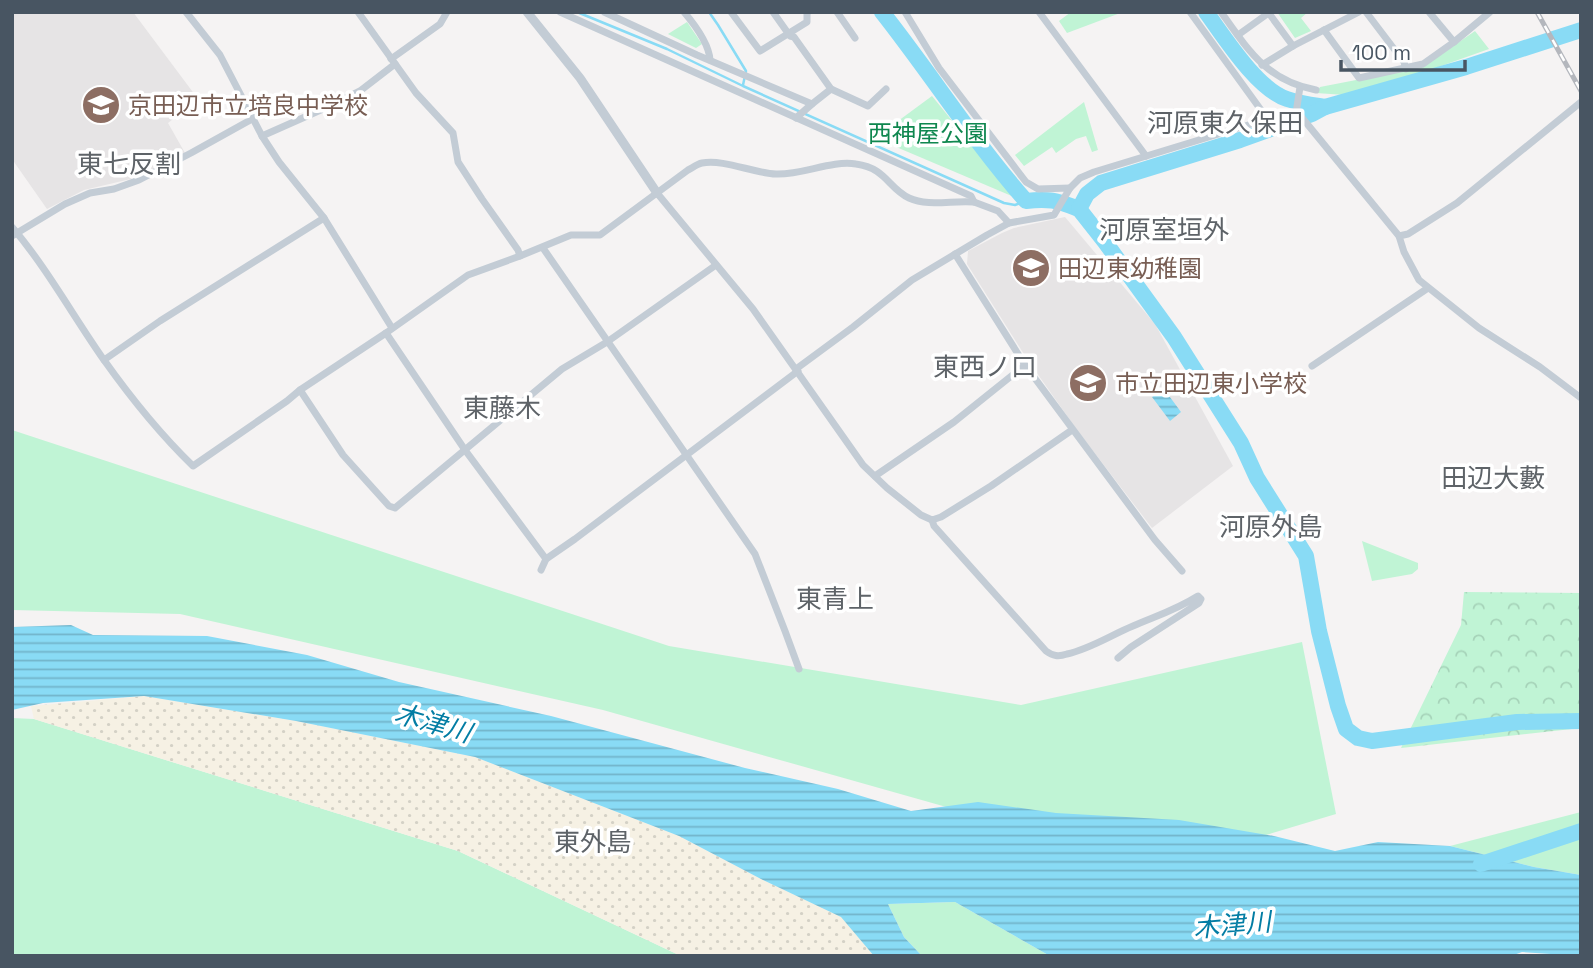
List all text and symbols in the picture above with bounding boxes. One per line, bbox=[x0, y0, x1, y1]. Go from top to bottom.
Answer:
scale bar bbox=[1341, 28, 1465, 72]
text: 100 m bbox=[1352, 39, 1411, 66]
school or university icon: 京田辺市立培良中学校 bbox=[80, 84, 122, 126]
place label: 京田辺市立培良中学校 bbox=[128, 90, 368, 121]
district label: 河原東久保田 bbox=[1147, 106, 1303, 140]
park label: 西神屋公園 bbox=[868, 118, 988, 149]
district label: 東七反割 bbox=[77, 147, 181, 181]
district label: 河原室垣外 bbox=[1099, 213, 1229, 247]
school or university icon: 田辺東幼稚園 bbox=[1010, 247, 1052, 289]
place label: 田辺東幼稚園 bbox=[1058, 253, 1202, 284]
district label: 東西ノ口 bbox=[933, 350, 1037, 384]
school or university icon: 市立田辺東小学校 bbox=[1067, 362, 1109, 404]
place label: 市立田辺東小学校 bbox=[1115, 368, 1307, 399]
district label: 東藤木 bbox=[463, 391, 541, 425]
district label: 田辺大藪 bbox=[1441, 461, 1545, 495]
district label: 河原外島 bbox=[1219, 510, 1323, 544]
district label: 東青上 bbox=[796, 582, 874, 616]
water label: 木津川 bbox=[391, 696, 478, 751]
district label: 東外島 bbox=[554, 825, 632, 859]
water label: 木津川 bbox=[1192, 904, 1275, 945]

